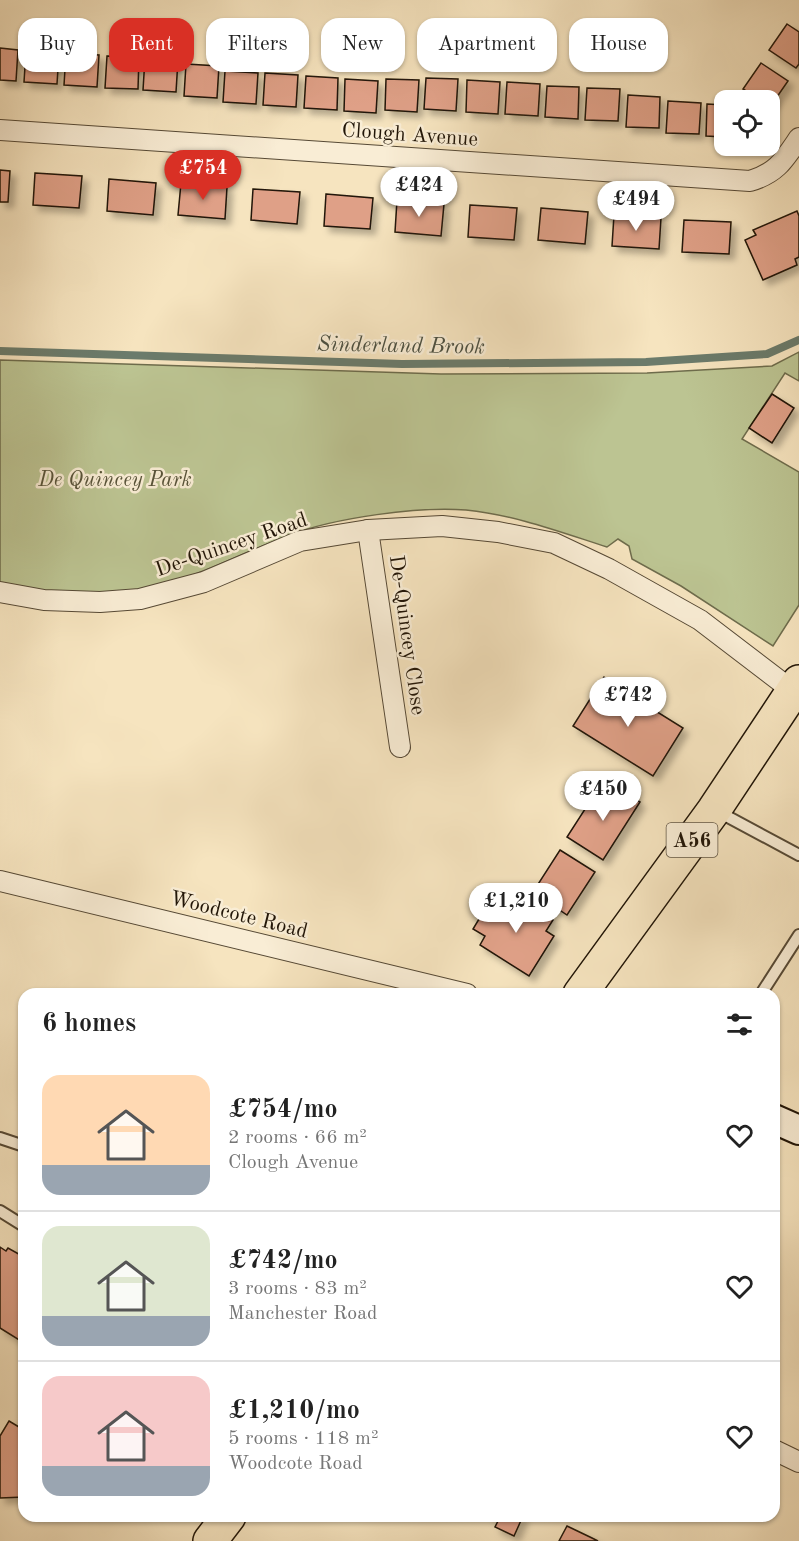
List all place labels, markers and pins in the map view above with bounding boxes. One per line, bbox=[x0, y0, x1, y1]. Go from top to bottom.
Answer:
pin: £754 bbox=[167, 150, 239, 201]
pin: £424 bbox=[383, 167, 455, 218]
pin: £494 bbox=[600, 181, 672, 232]
pin: £742 bbox=[592, 677, 664, 728]
pin: £450 bbox=[567, 771, 639, 822]
pin: £1,210 bbox=[467, 883, 565, 934]

